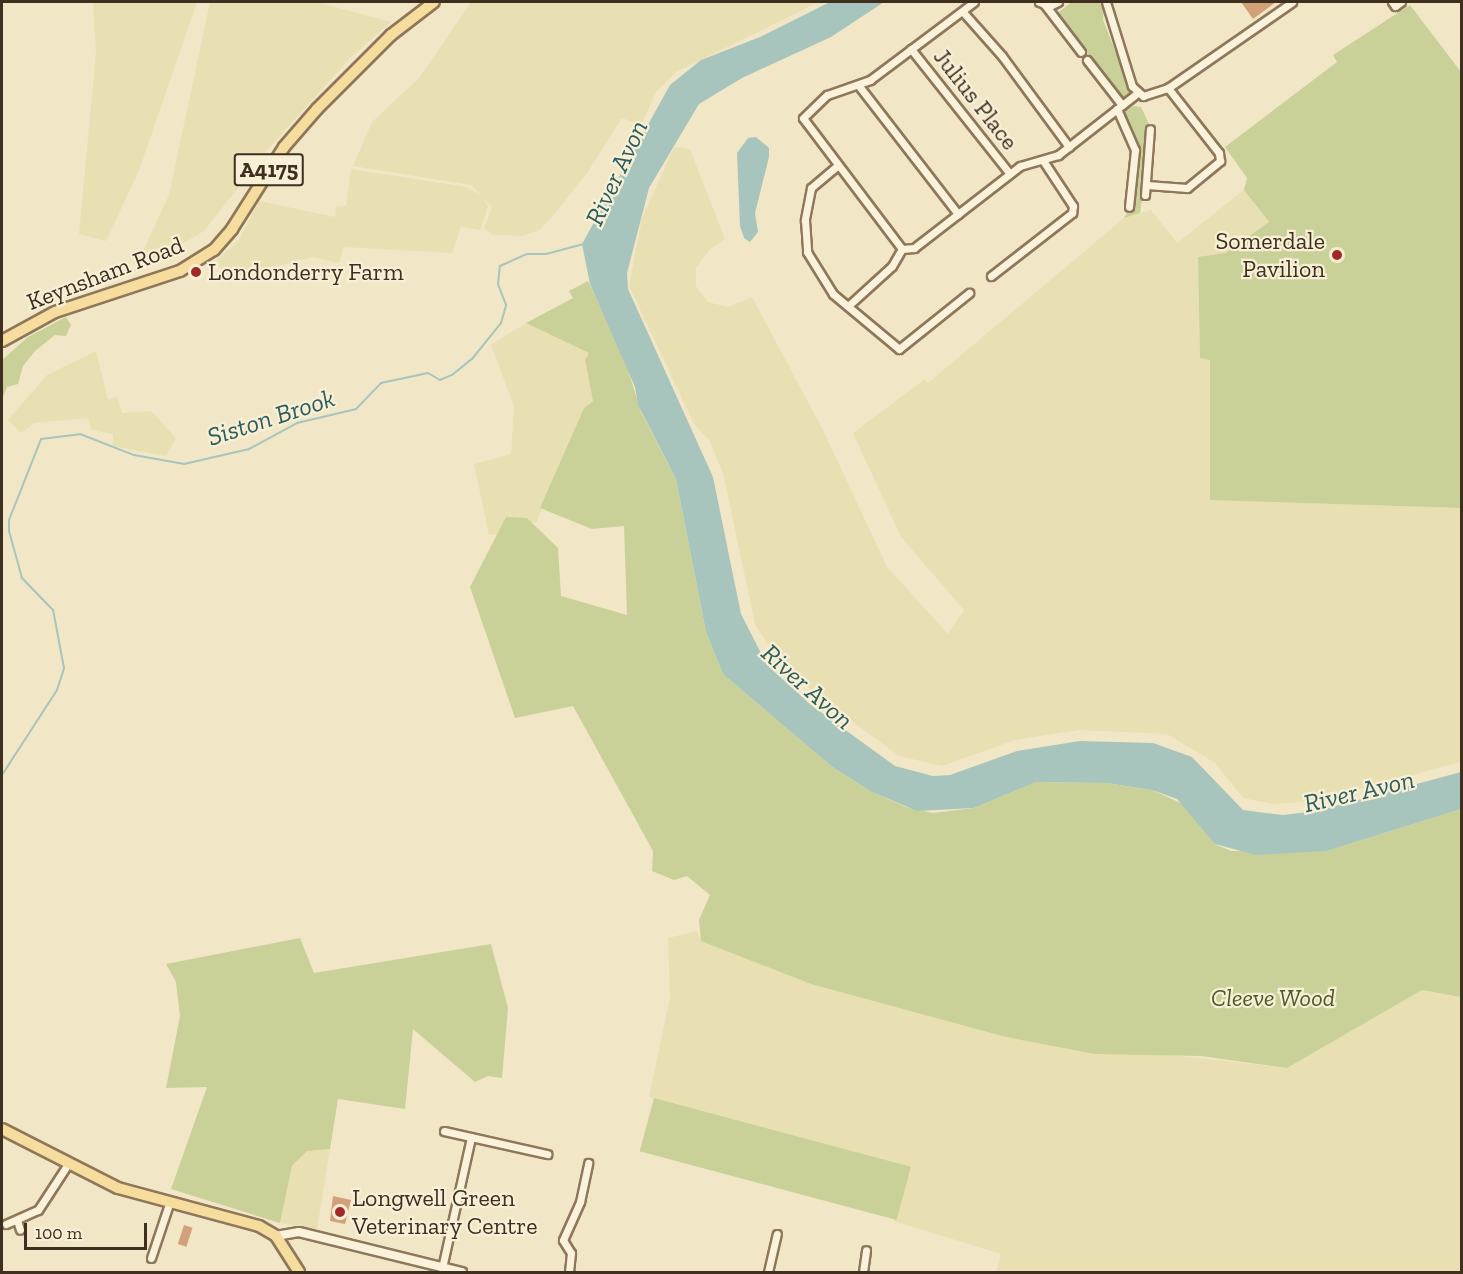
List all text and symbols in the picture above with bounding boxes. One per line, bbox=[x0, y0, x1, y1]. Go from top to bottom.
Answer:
street label: Julius Place bbox=[928, 43, 1024, 155]
water label: River Avon bbox=[579, 115, 655, 231]
road number: A4175 bbox=[233, 151, 305, 189]
place label: Somerdale Pavilion bbox=[1215, 227, 1325, 283]
street label: Keynsham Road bbox=[23, 230, 187, 316]
marker: Somerdale Pavilion bbox=[1330, 248, 1344, 262]
place label: Londonderry Farm bbox=[208, 258, 404, 286]
marker: Londonderry Farm bbox=[189, 265, 203, 279]
water label: Siston Brook bbox=[203, 383, 339, 453]
water label: River Avon bbox=[754, 637, 860, 737]
water label: River Avon bbox=[1300, 764, 1418, 820]
park label: Cleeve Wood bbox=[1211, 984, 1335, 1012]
place label: Longwell Green Veterinary Centre bbox=[352, 1184, 538, 1240]
marker: Longwell Green Veterinary Centre bbox=[333, 1205, 347, 1219]
scale bar bbox=[27, 1211, 150, 1249]
text: 100 m bbox=[35, 1222, 82, 1244]

